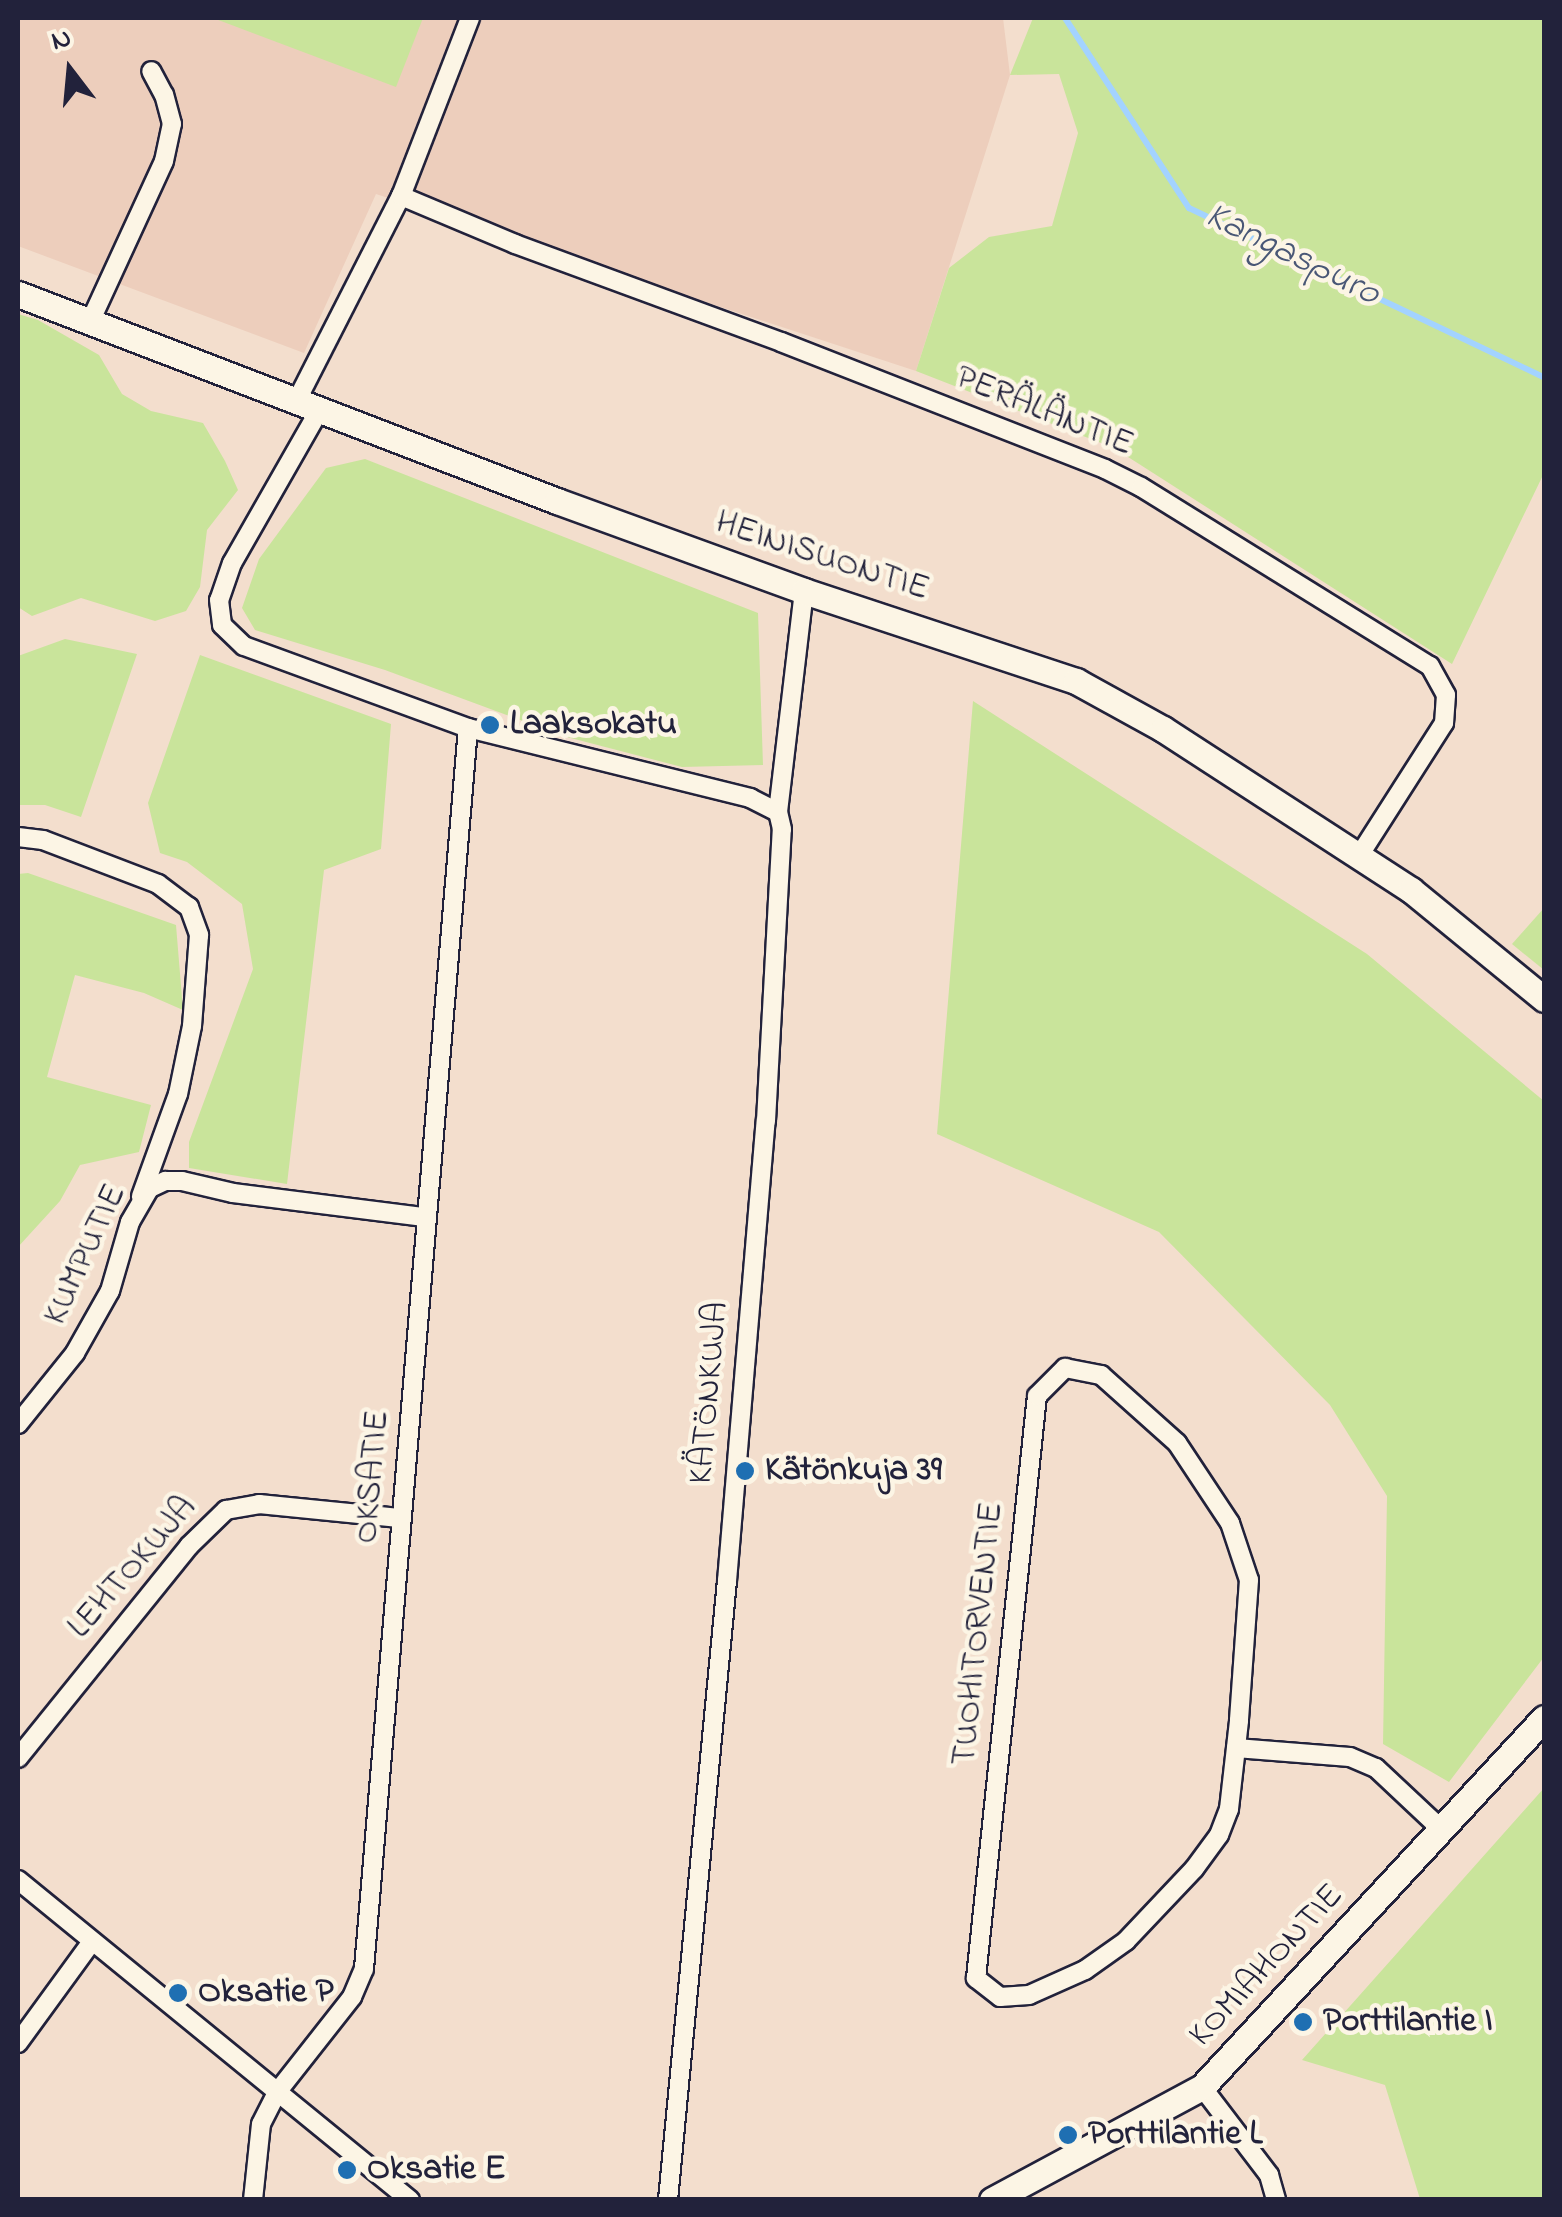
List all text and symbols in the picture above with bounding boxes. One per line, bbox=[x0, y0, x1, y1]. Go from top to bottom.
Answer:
text: N bbox=[47, 18, 76, 63]
north arrow bbox=[20, 20, 120, 120]
water label: Kangaspuro bbox=[1197, 194, 1387, 318]
street label: PERÄLÄNTIE bbox=[949, 357, 1139, 467]
street label: HEINISUONTIE bbox=[710, 503, 934, 611]
place label: Laaksokatu bbox=[510, 704, 677, 746]
marker: Laaksokatu bbox=[479, 714, 501, 736]
street label: KUMPUTIE bbox=[35, 1178, 137, 1332]
street label: KÄTÖNKUJA bbox=[681, 1300, 739, 1486]
street label: OKSATIE bbox=[346, 1409, 400, 1545]
place label: Kätönkuja 39 bbox=[765, 1450, 942, 1492]
marker: Kätönkuja 39 bbox=[734, 1460, 756, 1482]
street label: LEHTOKUJA bbox=[60, 1488, 206, 1648]
street label: TUOHITORVENTIE bbox=[944, 1500, 1014, 1768]
street label: KOMIAHONTIE bbox=[1181, 1876, 1353, 2056]
place label: Oksatie P bbox=[198, 1972, 334, 2014]
marker: Oksatie P bbox=[167, 1982, 189, 2004]
place label: Porttilantie I bbox=[1323, 2001, 1493, 2043]
marker: Porttilantie I bbox=[1292, 2011, 1314, 2033]
place label: Porttilantie L bbox=[1088, 2114, 1263, 2156]
marker: Porttilantie L bbox=[1057, 2124, 1079, 2146]
place label: Oksatie E bbox=[367, 2149, 506, 2191]
marker: Oksatie E bbox=[336, 2159, 358, 2181]

